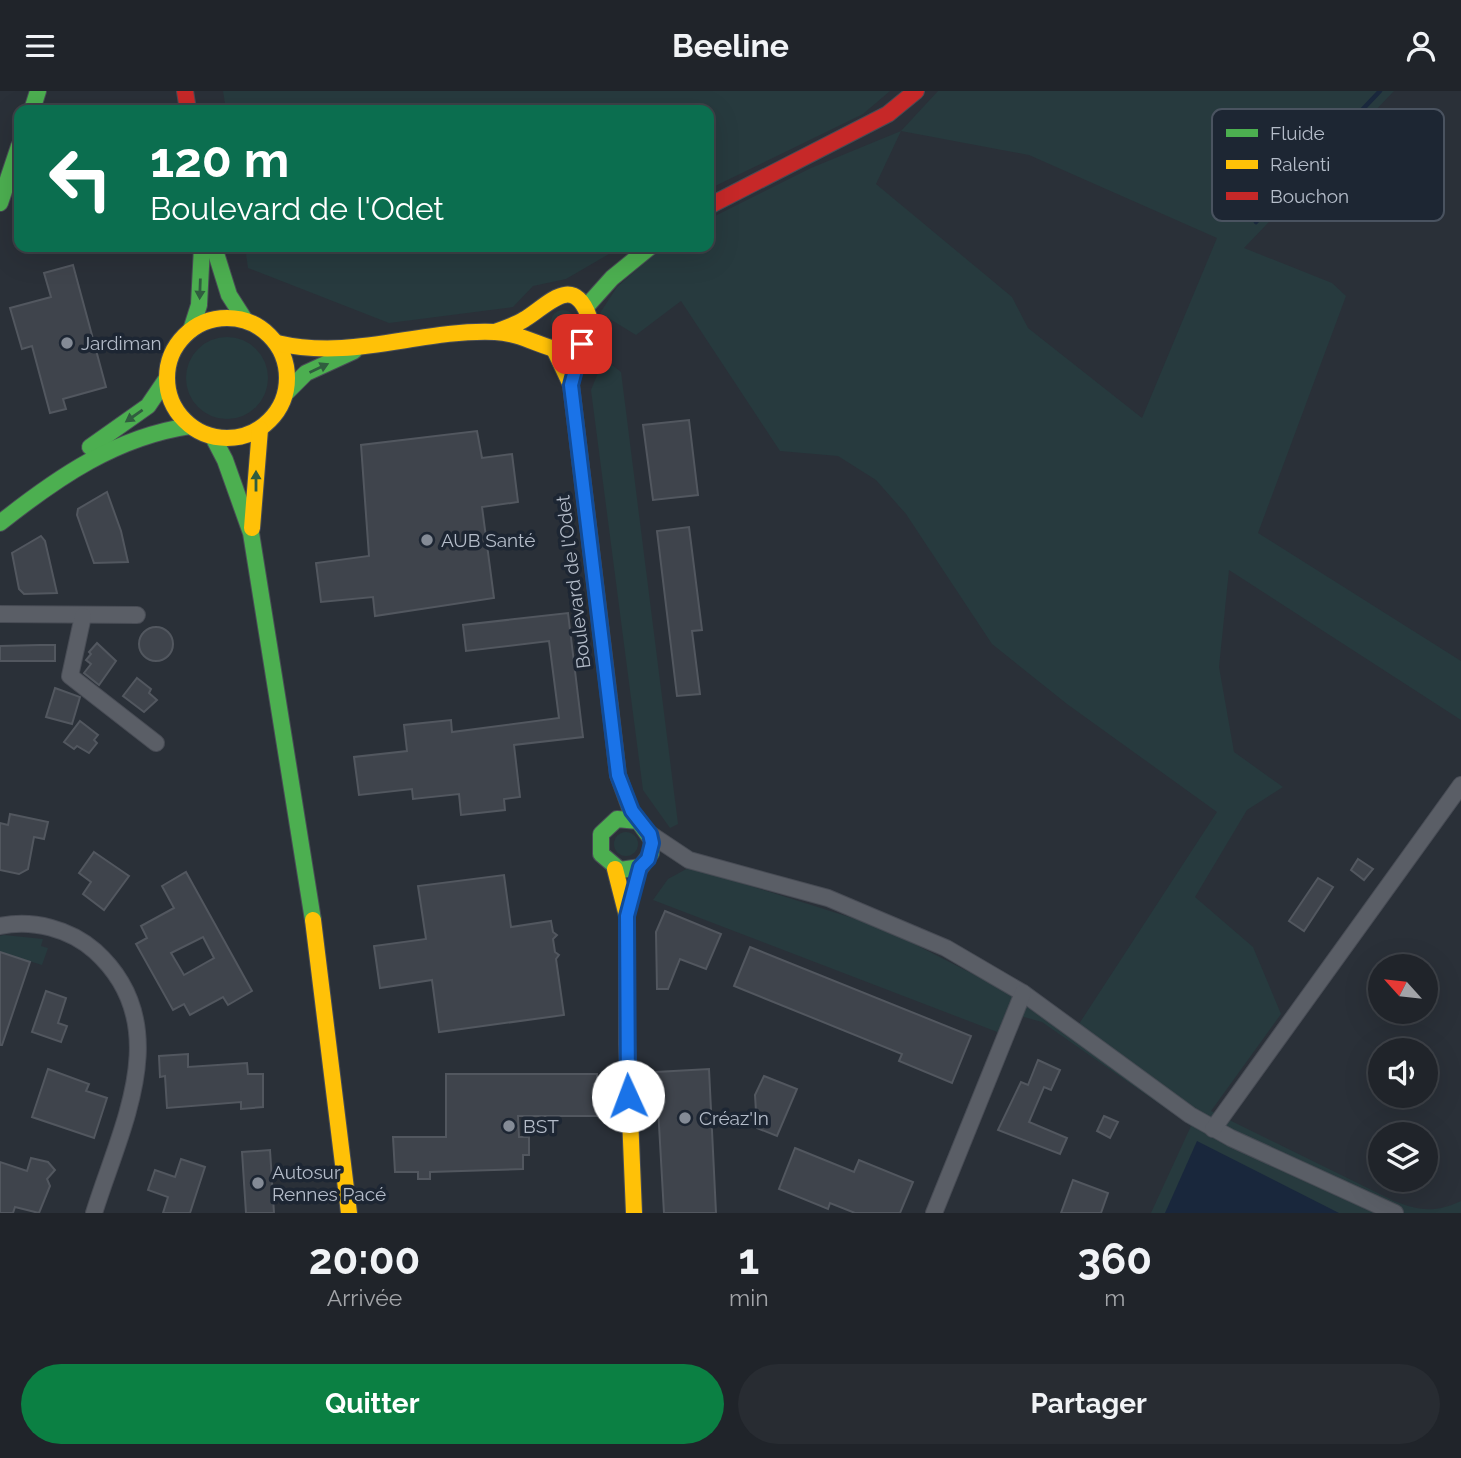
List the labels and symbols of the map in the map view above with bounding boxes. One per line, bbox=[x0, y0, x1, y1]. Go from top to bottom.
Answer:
legend bbox=[1212, 109, 1444, 221]
text: Fluide bbox=[1270, 122, 1325, 144]
text: Ralenti bbox=[1270, 153, 1330, 175]
text: Bouchon bbox=[1270, 185, 1349, 207]
one-way arrow bbox=[194, 278, 205, 300]
pin bbox=[552, 314, 612, 374]
place label: Jardiman bbox=[81, 332, 162, 354]
marker: Jardiman bbox=[59, 335, 75, 351]
one-way arrow bbox=[309, 362, 329, 373]
one-way arrow bbox=[125, 409, 143, 423]
one-way arrow bbox=[250, 470, 262, 492]
street label: Boulevard de l'Odet bbox=[551, 493, 595, 670]
place label: AUB Santé bbox=[441, 529, 535, 551]
marker: AUB Santé bbox=[419, 532, 435, 548]
north arrow bbox=[1368, 954, 1438, 1024]
position arrow bbox=[591, 1059, 665, 1133]
place label: Créaz'In bbox=[699, 1107, 769, 1129]
marker: Créaz'In bbox=[677, 1110, 693, 1126]
place label: BST bbox=[523, 1115, 559, 1137]
marker: BST bbox=[501, 1118, 517, 1134]
place label: Autosur Rennes Pacé bbox=[272, 1161, 386, 1205]
marker: Autosur Rennes Pacé bbox=[250, 1175, 266, 1191]

